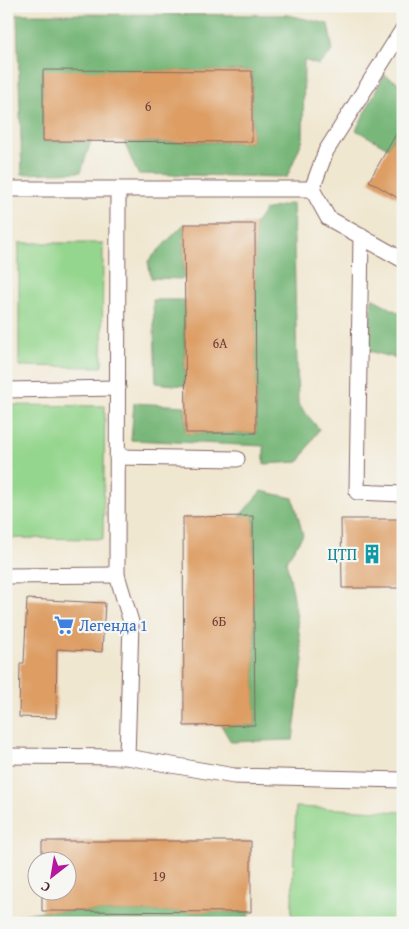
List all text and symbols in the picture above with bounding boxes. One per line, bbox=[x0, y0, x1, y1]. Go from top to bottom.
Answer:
house number: 6 bbox=[145, 96, 152, 116]
house number: 6А bbox=[212, 333, 228, 353]
place label: ЦТП bbox=[327, 542, 357, 566]
building icon: ЦТП bbox=[361, 543, 383, 565]
house number: 6Б bbox=[212, 611, 226, 631]
place label: Легенда 1 bbox=[79, 613, 148, 637]
supermarket icon: Легенда 1 bbox=[53, 614, 75, 636]
north arrow bbox=[28, 852, 78, 902]
house number: 19 bbox=[152, 866, 166, 886]
text: С bbox=[37, 876, 54, 898]

